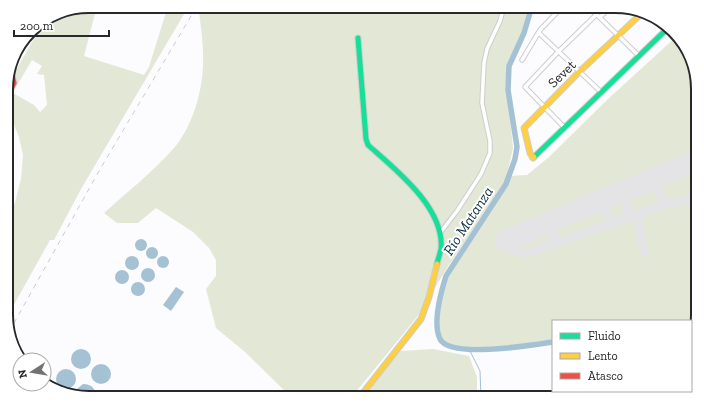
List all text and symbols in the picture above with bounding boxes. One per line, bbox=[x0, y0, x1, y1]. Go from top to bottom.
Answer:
scale bar bbox=[14, 12, 109, 38]
text: 200 m bbox=[20, 19, 54, 33]
street label: Sevet bbox=[544, 56, 580, 91]
water label: Río Matanza bbox=[439, 183, 497, 259]
legend bbox=[552, 320, 692, 392]
text: Fluido bbox=[588, 329, 621, 343]
text: Lento bbox=[588, 349, 618, 363]
north arrow bbox=[12, 352, 52, 392]
text: N bbox=[15, 368, 30, 379]
text: Atasco bbox=[588, 369, 623, 383]

